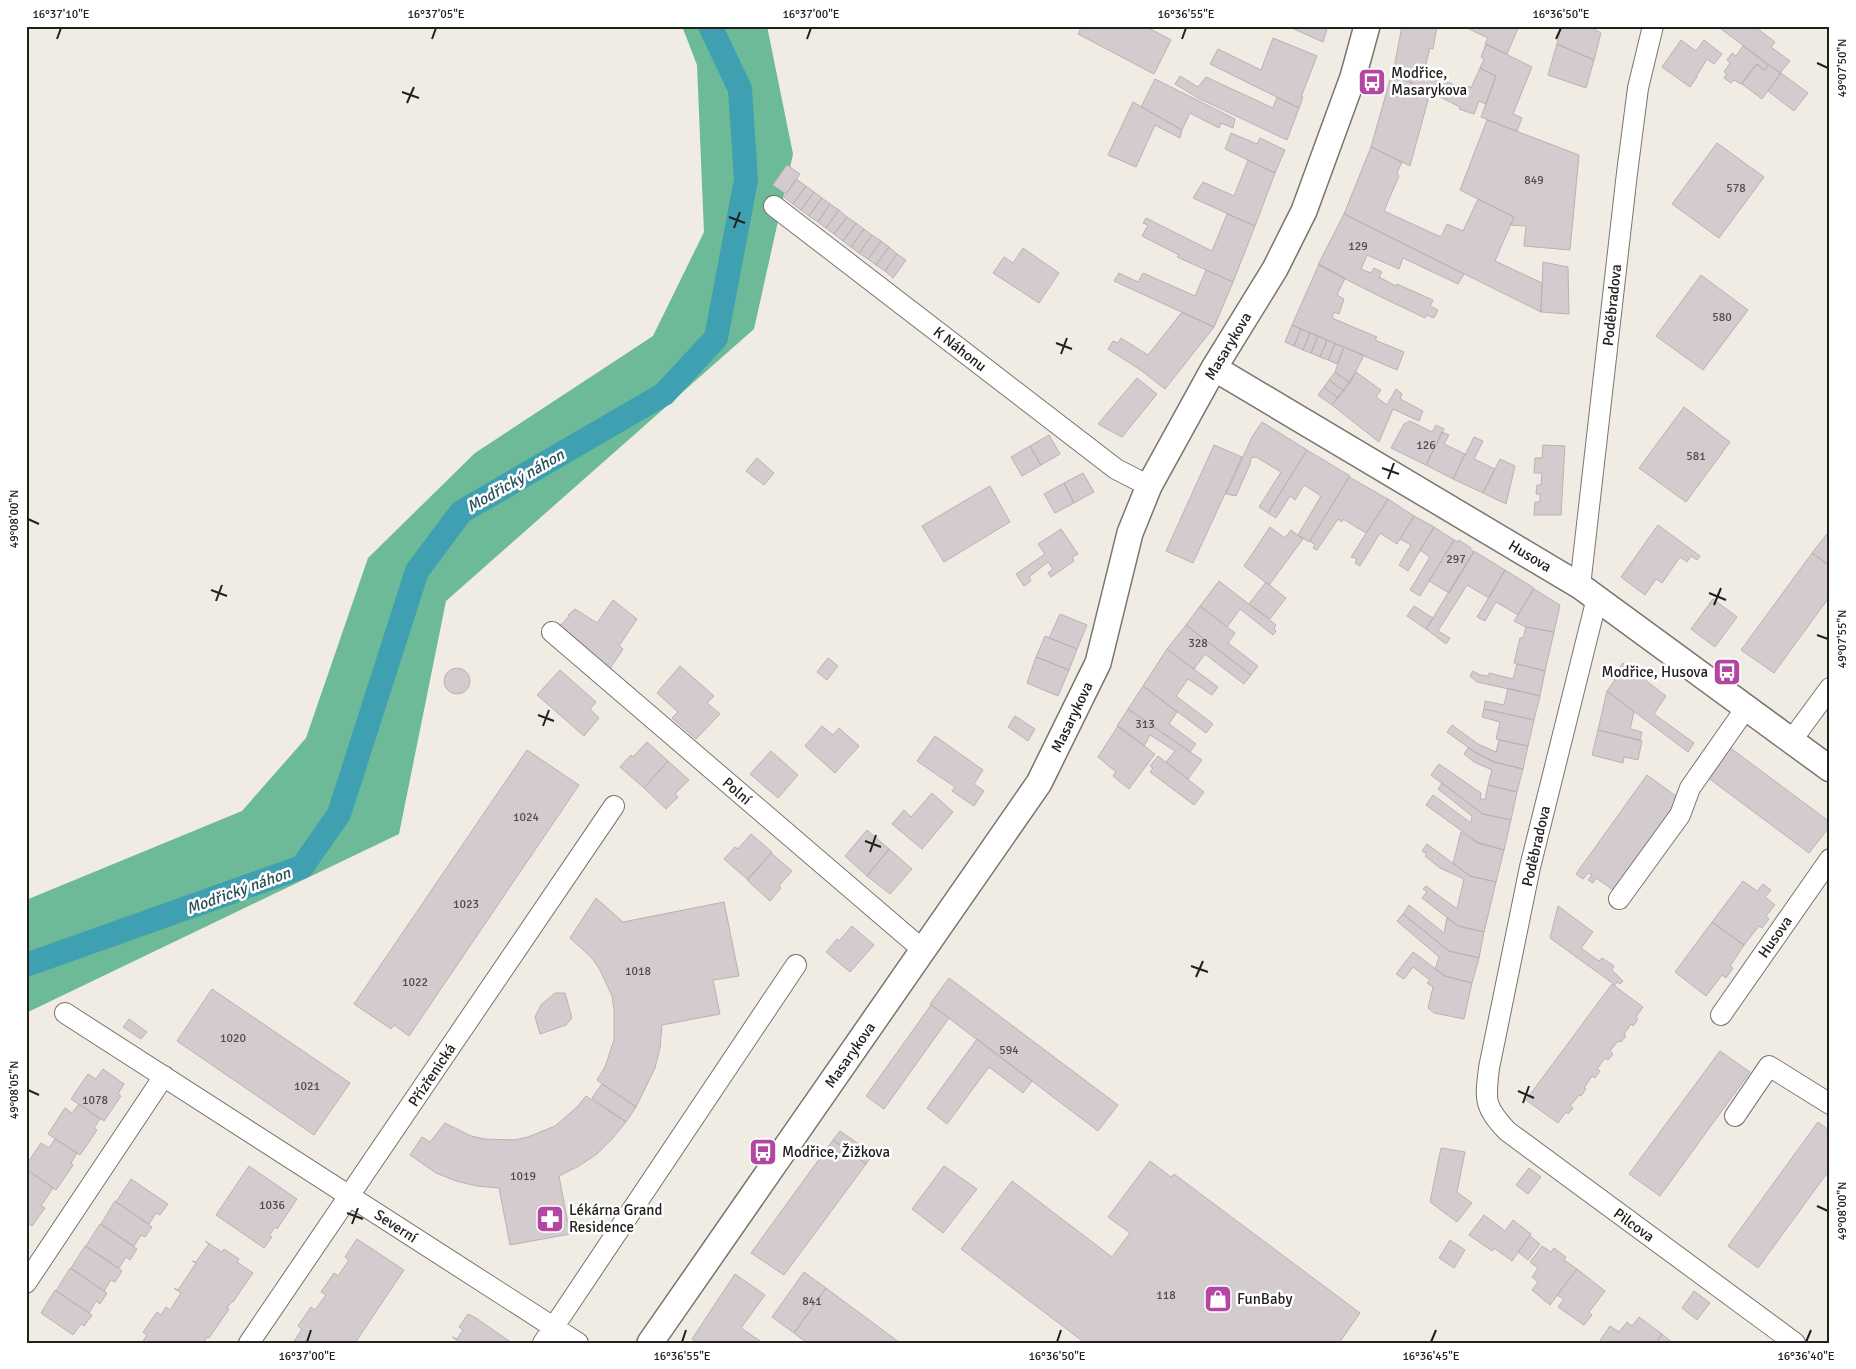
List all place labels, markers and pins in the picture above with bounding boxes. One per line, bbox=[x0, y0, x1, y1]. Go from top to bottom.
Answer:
place label: Modřice, Masarykova bbox=[1391, 64, 1467, 99]
bus stop icon: Modřice, Masarykova bbox=[1357, 67, 1387, 97]
bus stop icon: Modřice, Husova bbox=[1712, 657, 1742, 687]
place label: Modřice, Husova bbox=[1602, 663, 1708, 681]
bus stop icon: Modřice, Žižkova bbox=[748, 1137, 778, 1167]
place label: Modřice, Žižkova bbox=[782, 1143, 890, 1161]
place label: Lékárna Grand Residence bbox=[569, 1201, 663, 1236]
pharmacy icon: Lékárna Grand Residence bbox=[535, 1204, 565, 1234]
shop icon: FunBaby bbox=[1203, 1284, 1233, 1314]
place label: FunBaby bbox=[1237, 1290, 1292, 1308]

